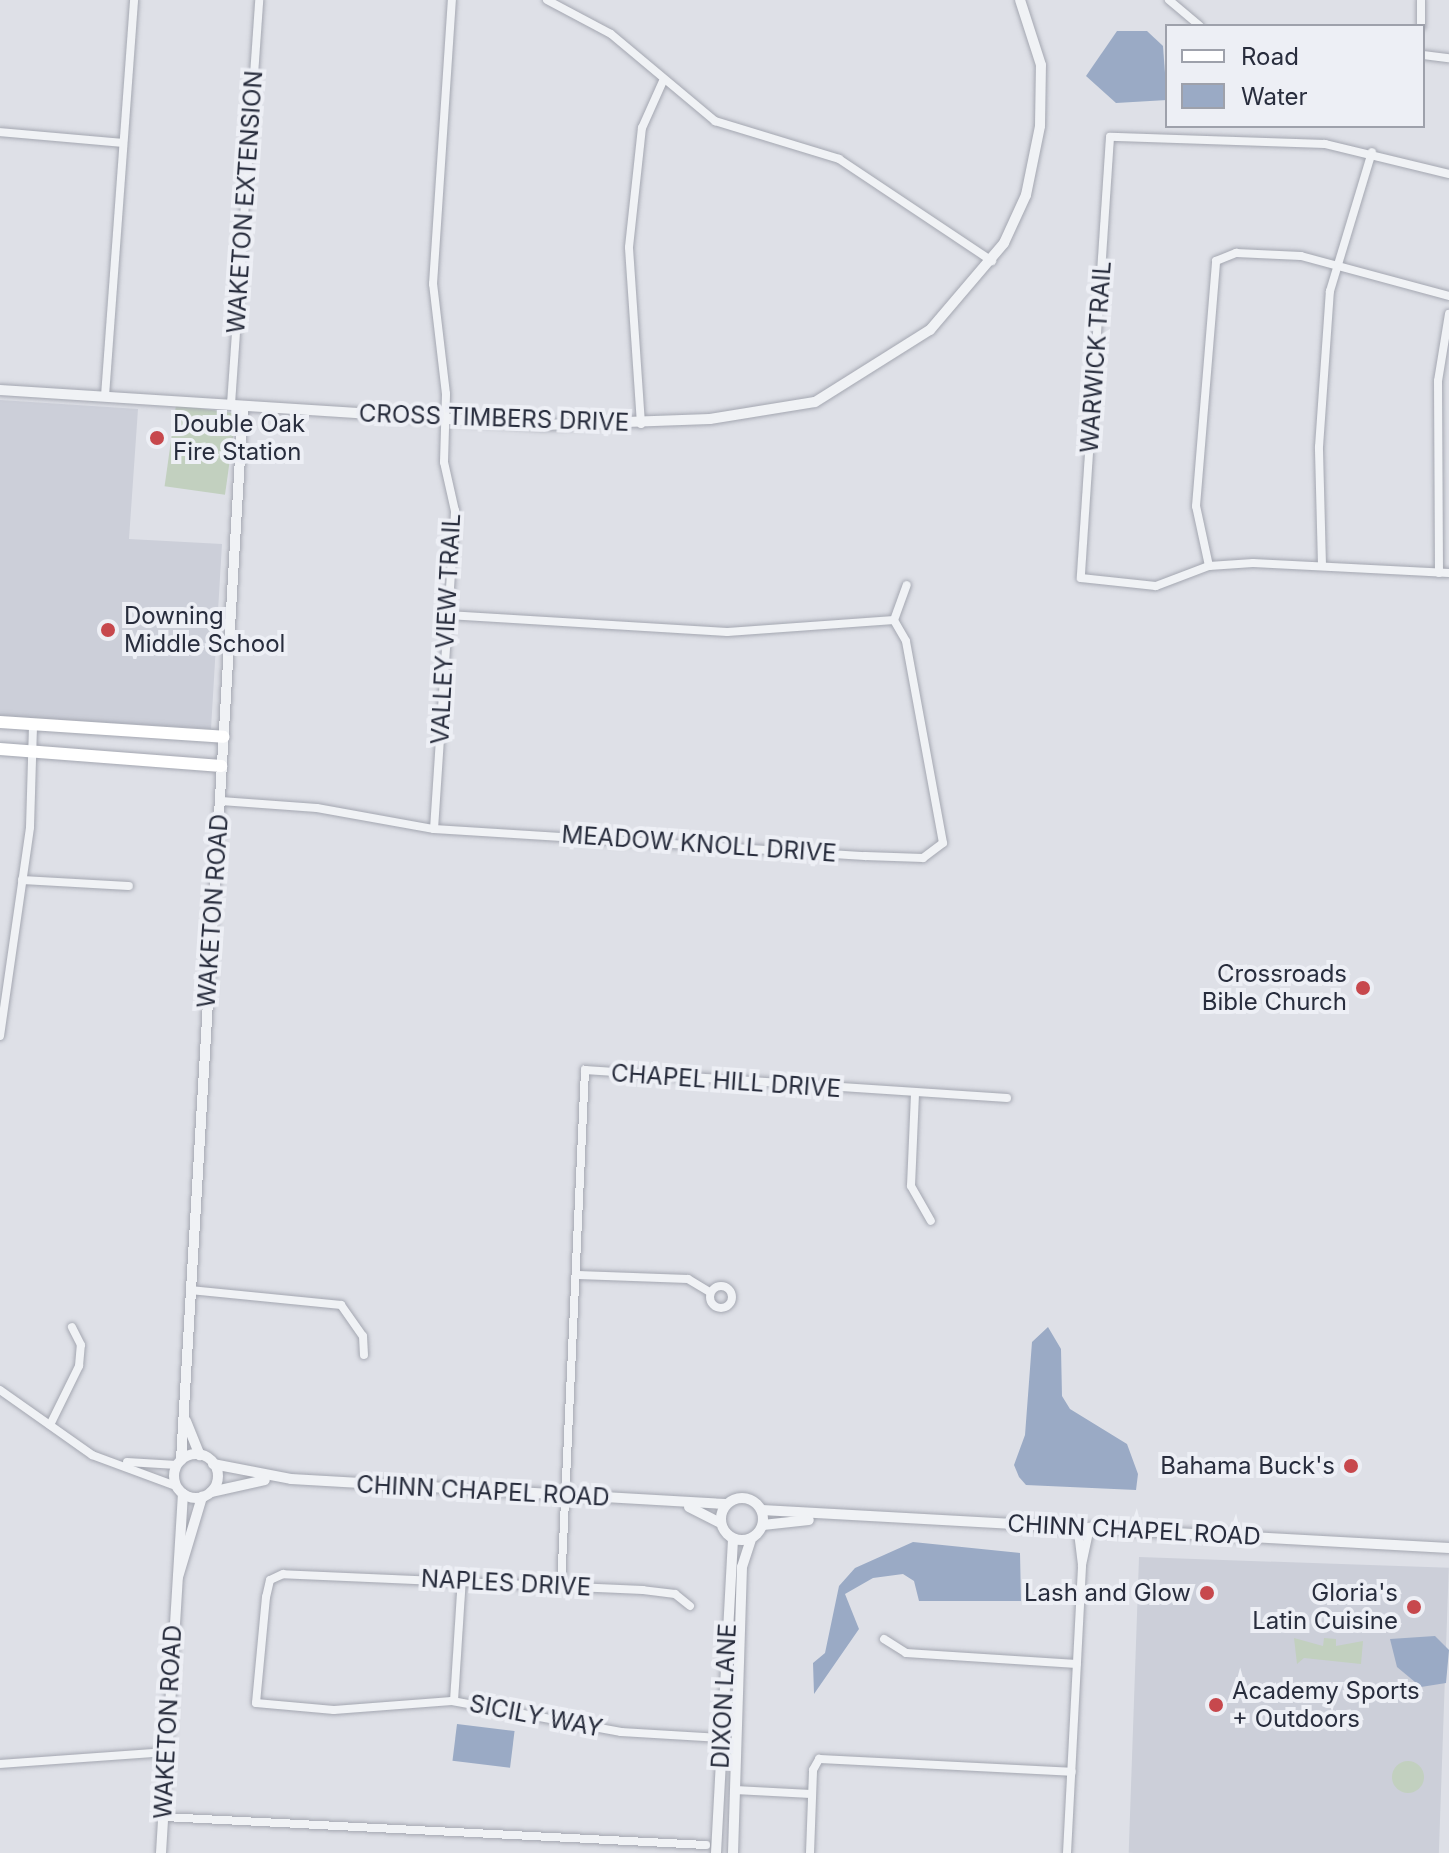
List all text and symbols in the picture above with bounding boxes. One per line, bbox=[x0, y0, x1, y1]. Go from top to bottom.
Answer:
legend bbox=[1165, 24, 1425, 128]
text: Road bbox=[1241, 42, 1299, 71]
street label: WAKETON EXTENSION bbox=[221, 70, 269, 334]
text: Water bbox=[1241, 82, 1308, 111]
street label: WARWICK TRAIL bbox=[1075, 260, 1117, 454]
street label: CROSS TIMBERS DRIVE bbox=[358, 399, 630, 437]
place label: Double Oak Fire Station bbox=[173, 410, 305, 466]
marker: Double Oak Fire Station bbox=[148, 429, 166, 447]
street label: VALLEY VIEW TRAIL bbox=[426, 513, 466, 745]
place label: Downing Middle School bbox=[124, 602, 285, 658]
marker: Downing Middle School bbox=[99, 621, 117, 639]
street label: WAKETON ROAD bbox=[192, 813, 234, 1009]
street label: MEADOW KNOLL DRIVE bbox=[561, 820, 837, 868]
place label: Crossroads Bible Church bbox=[1202, 960, 1347, 1016]
marker: Crossroads Bible Church bbox=[1354, 979, 1372, 997]
street label: CHAPEL HILL DRIVE bbox=[610, 1059, 842, 1103]
place label: Bahama Buck's bbox=[1160, 1452, 1335, 1480]
marker: Bahama Buck's bbox=[1342, 1457, 1360, 1475]
street label: CHINN CHAPEL ROAD bbox=[356, 1470, 610, 1512]
street label: CHINN CHAPEL ROAD bbox=[1007, 1509, 1261, 1551]
street label: NAPLES DRIVE bbox=[420, 1564, 592, 1602]
place label: Lash and Glow bbox=[1024, 1579, 1191, 1607]
place label: Gloria's Latin Cuisine bbox=[1252, 1579, 1398, 1635]
marker: Lash and Glow bbox=[1198, 1584, 1216, 1602]
marker: Gloria's Latin Cuisine bbox=[1405, 1598, 1423, 1616]
street label: DIXON LANE bbox=[706, 1623, 742, 1769]
street label: WAKETON ROAD bbox=[149, 1624, 187, 1820]
place label: Academy Sports + Outdoors bbox=[1232, 1677, 1420, 1733]
street label: SICILY WAY bbox=[467, 1689, 605, 1743]
marker: Academy Sports + Outdoors bbox=[1207, 1696, 1225, 1714]

